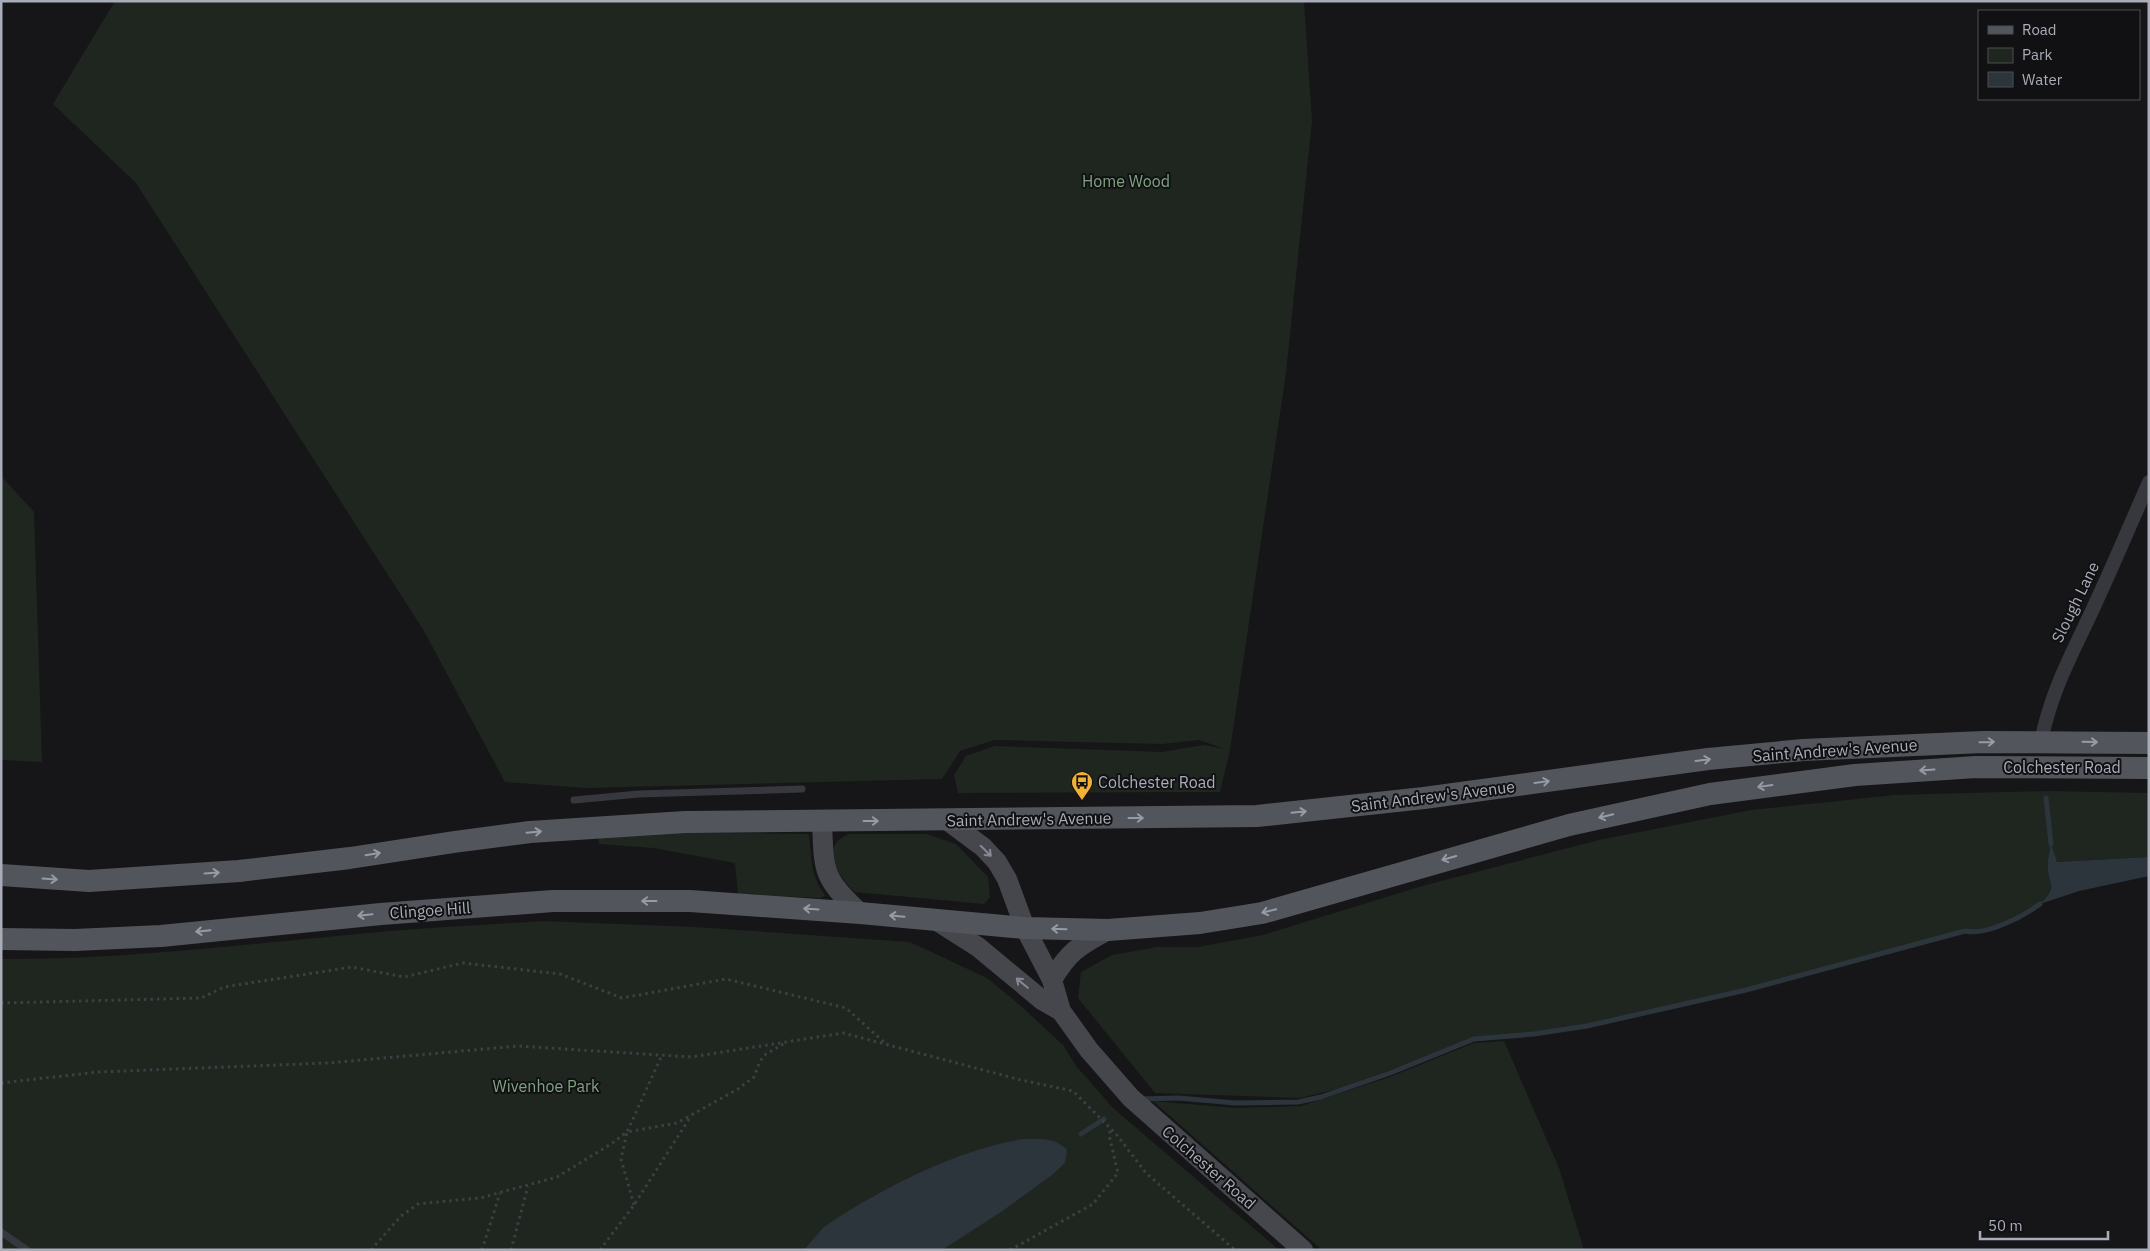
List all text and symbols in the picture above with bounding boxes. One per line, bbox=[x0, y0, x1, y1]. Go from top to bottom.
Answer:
legend bbox=[1978, 10, 2140, 100]
text: Road bbox=[2022, 20, 2057, 39]
text: Park bbox=[2022, 45, 2052, 64]
text: Water bbox=[2022, 70, 2063, 89]
park label: Home Wood bbox=[1082, 171, 1170, 191]
street label: Slough Lane bbox=[2047, 558, 2103, 646]
street label: Saint Andrew's Avenue bbox=[1752, 734, 1918, 766]
one-way arrow bbox=[1978, 737, 1995, 747]
one-way arrow bbox=[2082, 737, 2098, 747]
one-way arrow bbox=[1695, 755, 1711, 765]
street label: Colchester Road bbox=[2003, 757, 2121, 777]
one-way arrow bbox=[1919, 765, 1935, 774]
bus stop icon: Colchester Road bbox=[1070, 770, 1094, 801]
place label: Colchester Road bbox=[1098, 772, 1216, 792]
street label: Saint Andrew's Avenue bbox=[1350, 776, 1516, 816]
one-way arrow bbox=[1533, 777, 1549, 787]
one-way arrow bbox=[1758, 781, 1774, 791]
one-way arrow bbox=[1290, 807, 1306, 817]
street label: Saint Andrew's Avenue bbox=[946, 808, 1112, 830]
one-way arrow bbox=[1598, 812, 1614, 821]
one-way arrow bbox=[1128, 813, 1144, 823]
one-way arrow bbox=[862, 816, 879, 826]
one-way arrow bbox=[526, 827, 542, 837]
one-way arrow bbox=[980, 845, 992, 857]
one-way arrow bbox=[365, 849, 381, 859]
one-way arrow bbox=[1441, 853, 1457, 863]
one-way arrow bbox=[204, 868, 220, 877]
one-way arrow bbox=[42, 874, 58, 883]
one-way arrow bbox=[641, 896, 658, 906]
street label: Clingoe Hill bbox=[389, 897, 471, 923]
one-way arrow bbox=[804, 905, 820, 914]
one-way arrow bbox=[1262, 907, 1278, 916]
one-way arrow bbox=[357, 911, 373, 920]
one-way arrow bbox=[889, 911, 905, 921]
one-way arrow bbox=[1052, 924, 1068, 933]
one-way arrow bbox=[195, 927, 211, 936]
one-way arrow bbox=[1016, 977, 1029, 988]
park label: Wivenhoe Park bbox=[493, 1076, 600, 1096]
street label: Colchester Road bbox=[1158, 1121, 1260, 1213]
scale bar bbox=[1980, 1208, 2108, 1240]
text: 50 m bbox=[1988, 1216, 2023, 1235]

